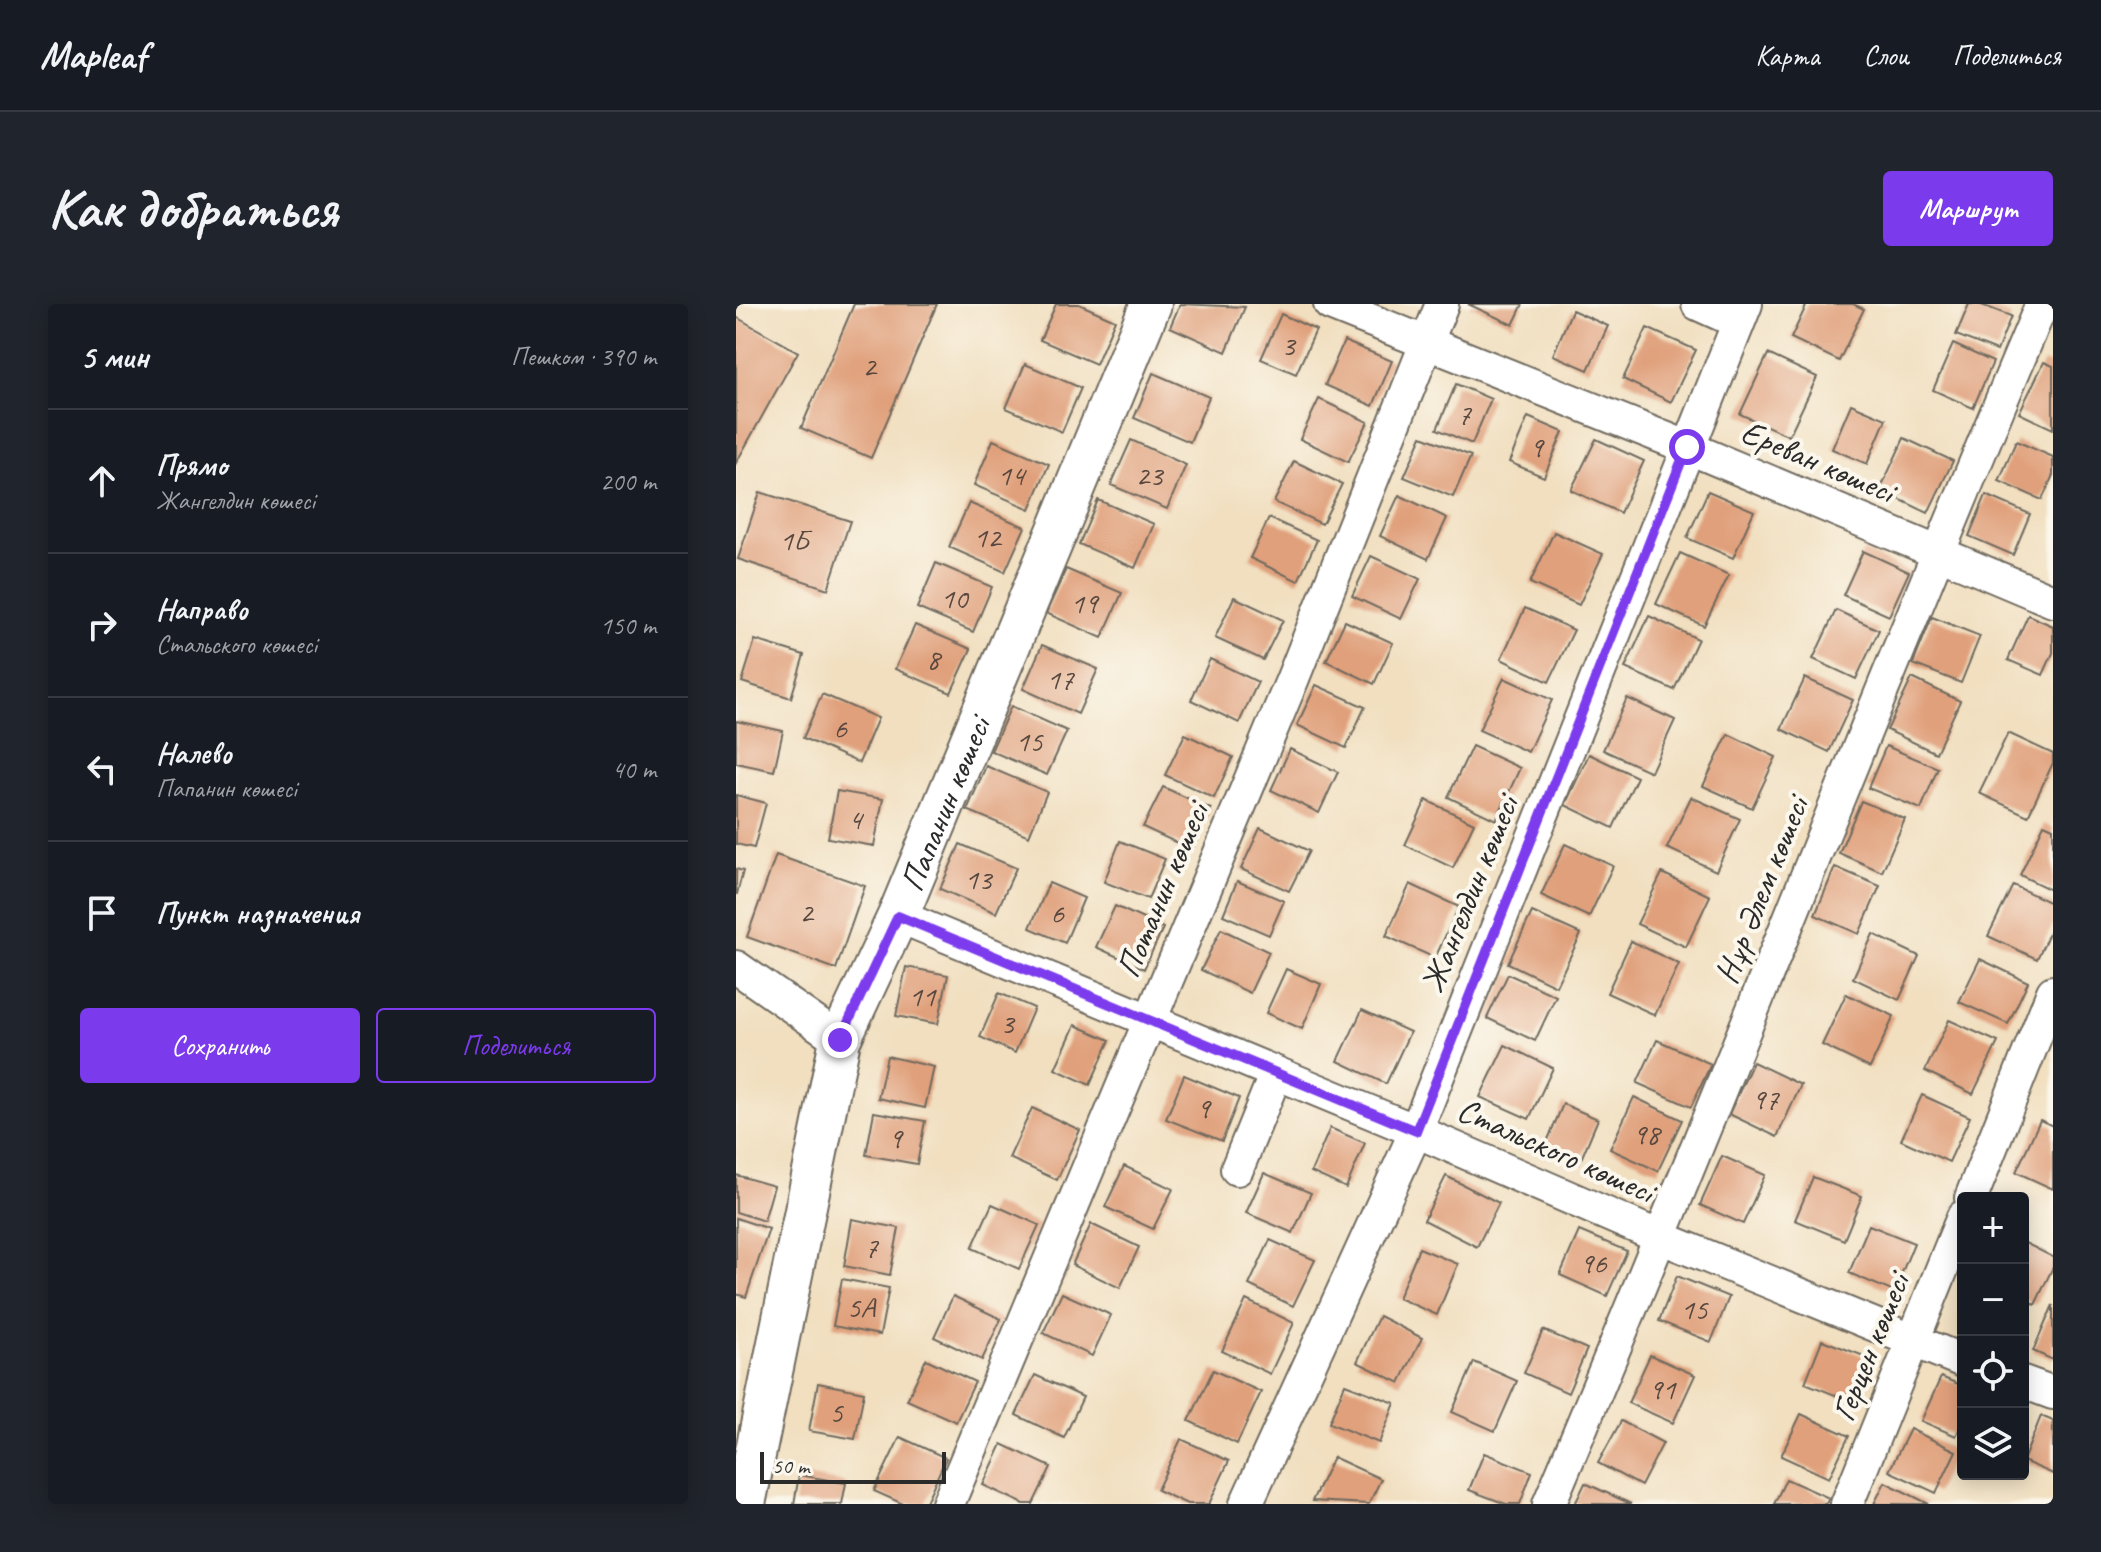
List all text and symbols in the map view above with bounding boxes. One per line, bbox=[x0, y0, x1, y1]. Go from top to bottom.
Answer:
text: Mapleaf bbox=[40, 32, 146, 79]
text: Карта bbox=[1756, 38, 1820, 73]
text: Слои bbox=[1864, 38, 1909, 73]
text: Поделиться bbox=[1953, 38, 2061, 73]
button: Маршрут bbox=[1883, 171, 2053, 246]
text: Как добраться bbox=[48, 173, 338, 244]
house number: 3 bbox=[1281, 326, 1297, 364]
text: 5 мин bbox=[80, 335, 149, 378]
text: Пешком · 390 m bbox=[511, 340, 656, 373]
house number: 2 bbox=[862, 347, 878, 385]
house number: 7 bbox=[1457, 395, 1472, 433]
street label: Ереван көшесі bbox=[1735, 410, 1904, 514]
house number: 9 bbox=[1529, 428, 1545, 466]
route start bbox=[1669, 429, 1705, 465]
text: Прямо bbox=[156, 446, 227, 484]
house number: 14 bbox=[998, 456, 1027, 494]
house number: 23 bbox=[1136, 456, 1165, 494]
icon: ahead bbox=[80, 459, 124, 503]
text: 200 m bbox=[600, 465, 656, 498]
text: Жангелдин көшесі bbox=[156, 484, 315, 517]
house number: 12 bbox=[974, 518, 1003, 556]
house number: 1Б bbox=[780, 521, 813, 559]
house number: 10 bbox=[941, 579, 970, 617]
house number: 19 bbox=[1071, 584, 1100, 622]
text: Направо bbox=[156, 590, 248, 628]
icon: right bbox=[80, 603, 124, 647]
text: 150 m bbox=[600, 609, 656, 642]
text: Стальского көшесі bbox=[156, 628, 317, 661]
house number: 8 bbox=[926, 640, 942, 678]
house number: 17 bbox=[1047, 660, 1075, 698]
street label: Папанин көшесі bbox=[889, 707, 1001, 897]
house number: 6 bbox=[833, 709, 848, 747]
house number: 15 bbox=[1016, 722, 1044, 760]
text: Налево bbox=[156, 734, 232, 772]
icon: left bbox=[80, 747, 124, 791]
text: 40 m bbox=[612, 753, 656, 786]
text: Папанин көшесі bbox=[156, 772, 297, 805]
street label: Жангелдин көшесі bbox=[1410, 786, 1529, 999]
street label: Нұр Әлем көшесі bbox=[1704, 787, 1819, 990]
street label: Потанин көшесі bbox=[1106, 793, 1219, 984]
house number: 4 bbox=[848, 800, 864, 838]
house number: 13 bbox=[965, 860, 994, 898]
icon: arrive bbox=[80, 891, 124, 935]
house number: 2 bbox=[799, 893, 815, 931]
text: Пункт назначения bbox=[156, 894, 359, 932]
house number: 6 bbox=[1050, 894, 1065, 932]
house number: 11 bbox=[909, 977, 937, 1015]
house number: 3 bbox=[1000, 1004, 1016, 1042]
button: Сохранить bbox=[80, 1008, 360, 1083]
button: Поделиться bbox=[376, 1008, 656, 1083]
route end bbox=[822, 1022, 858, 1058]
house number: 97 bbox=[1752, 1080, 1780, 1118]
street label: Стальского көшесі bbox=[1451, 1088, 1664, 1214]
house number: 9 bbox=[1196, 1089, 1212, 1127]
house number: 98 bbox=[1633, 1115, 1662, 1153]
house number: 9 bbox=[888, 1119, 904, 1157]
map controls bbox=[1957, 1192, 2029, 1480]
button: + bbox=[1957, 1192, 2029, 1264]
house number: 7 bbox=[864, 1228, 879, 1266]
house number: 96 bbox=[1580, 1244, 1608, 1282]
street label: Герцен көшесі bbox=[1821, 1264, 1920, 1427]
button: − bbox=[1957, 1264, 2029, 1336]
house number: 5А bbox=[847, 1288, 877, 1326]
house number: 15 bbox=[1681, 1290, 1709, 1328]
button: locate bbox=[1957, 1336, 2029, 1408]
house number: 91 bbox=[1649, 1370, 1677, 1408]
house number: 5 bbox=[829, 1393, 844, 1431]
button: layers bbox=[1957, 1408, 2029, 1480]
scale bar bbox=[760, 1448, 946, 1484]
text: 50 m bbox=[772, 1452, 809, 1480]

